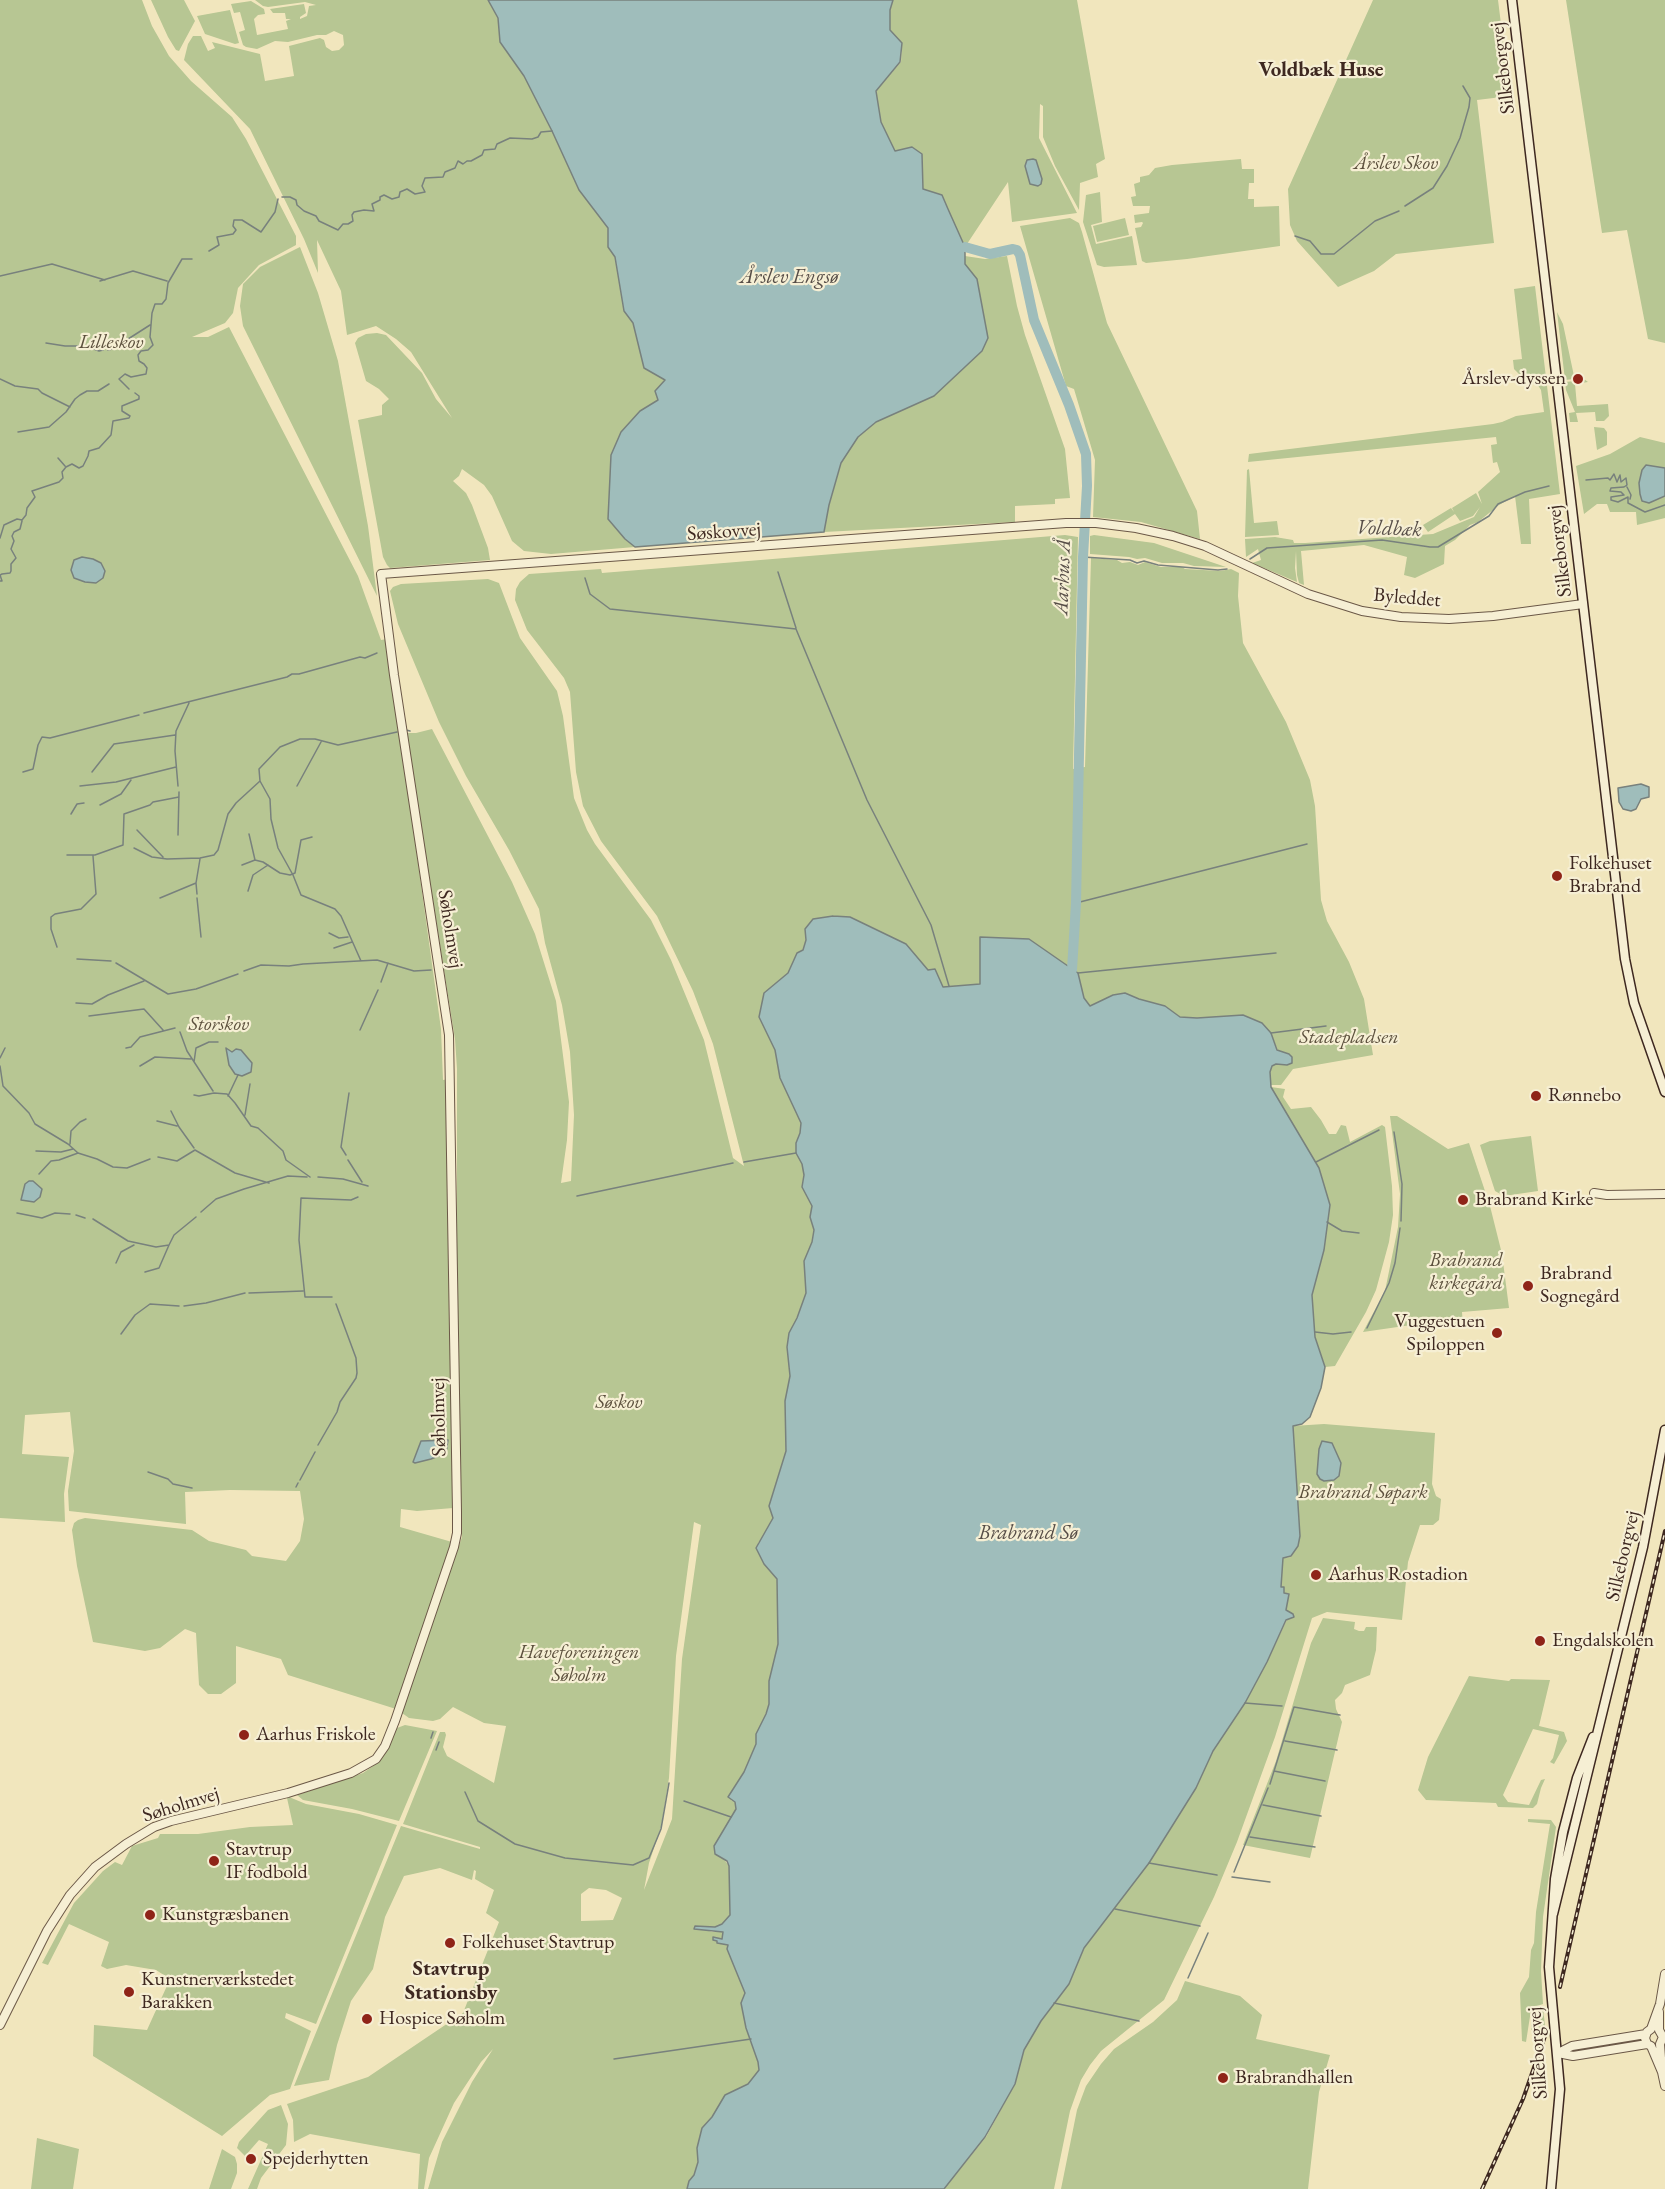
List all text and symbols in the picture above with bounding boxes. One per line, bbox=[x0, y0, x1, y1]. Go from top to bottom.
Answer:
street label: Silkeborgvej bbox=[1485, 21, 1521, 115]
district label: Voldbæk Huse bbox=[1258, 57, 1384, 83]
park label: Årslev Skov bbox=[1354, 152, 1438, 176]
water label: Årslev Engsø bbox=[740, 264, 838, 290]
park label: Lilleskov bbox=[78, 331, 144, 355]
place label: Årslev-dyssen bbox=[1462, 367, 1566, 391]
marker: Årslev-dyssen bbox=[1571, 372, 1585, 386]
street label: Silkeborgvej bbox=[1542, 504, 1578, 598]
water label: Voldbæk bbox=[1356, 515, 1422, 543]
street label: Søskovvej bbox=[686, 517, 762, 547]
water label: Aarhus Å bbox=[1049, 539, 1077, 615]
street label: Byleddet bbox=[1372, 583, 1442, 613]
place label: Folkehuset Brabrand bbox=[1569, 852, 1652, 899]
marker: Folkehuset Brabrand bbox=[1550, 869, 1564, 883]
street label: Søholmvej bbox=[432, 888, 468, 970]
park label: Storskov bbox=[189, 1013, 249, 1037]
park label: Stadepladsen bbox=[1299, 1026, 1399, 1050]
place label: Rønnebo bbox=[1548, 1084, 1621, 1108]
marker: Rønnebo bbox=[1529, 1089, 1543, 1103]
place label: Brabrand Kirke bbox=[1475, 1188, 1593, 1212]
marker: Brabrand Kirke bbox=[1456, 1193, 1470, 1207]
park label: Brabrand kirkegård bbox=[1429, 1249, 1503, 1296]
place label: Brabrand Sognegård bbox=[1540, 1262, 1620, 1309]
marker: Brabrand Sognegård bbox=[1521, 1279, 1535, 1293]
place label: Vuggestuen Spiloppen bbox=[1394, 1310, 1485, 1357]
marker: Vuggestuen Spiloppen bbox=[1490, 1326, 1504, 1340]
street label: Søholmvej bbox=[426, 1377, 452, 1457]
park label: Søskov bbox=[595, 1391, 643, 1415]
park label: Brabrand Søpark bbox=[1298, 1481, 1428, 1505]
street label: Silkeborgvej bbox=[1601, 1508, 1645, 1604]
water label: Brabrand Sø bbox=[978, 1520, 1078, 1546]
place label: Aarhus Rostadion bbox=[1328, 1563, 1468, 1587]
marker: Aarhus Rostadion bbox=[1309, 1568, 1323, 1582]
place label: Engdalskolen bbox=[1552, 1629, 1654, 1653]
marker: Engdalskolen bbox=[1533, 1634, 1547, 1648]
park label: Haveforeningen Søholm bbox=[519, 1641, 639, 1688]
place label: Aarhus Friskole bbox=[256, 1723, 376, 1747]
marker: Aarhus Friskole bbox=[237, 1728, 251, 1742]
street label: Søholmvej bbox=[140, 1782, 222, 1828]
place label: Stavtrup IF fodbold bbox=[226, 1838, 308, 1885]
marker: Stavtrup IF fodbold bbox=[207, 1854, 221, 1868]
place label: Kunstgræsbanen bbox=[162, 1903, 289, 1927]
marker: Kunstgræsbanen bbox=[143, 1908, 157, 1922]
place label: Folkehuset Stavtrup bbox=[462, 1931, 614, 1955]
marker: Folkehuset Stavtrup bbox=[443, 1936, 457, 1950]
district label: Stavtrup Stationsby bbox=[405, 1956, 497, 2006]
place label: Kunstnerværkstedet Barakken bbox=[141, 1968, 294, 2015]
marker: Kunstnerværkstedet Barakken bbox=[122, 1985, 136, 1999]
street label: Silkeborgvej bbox=[1523, 2006, 1553, 2100]
place label: Hospice Søholm bbox=[379, 2007, 505, 2031]
marker: Hospice Søholm bbox=[360, 2012, 374, 2026]
place label: Brabrandhallen bbox=[1235, 2066, 1353, 2090]
marker: Brabrandhallen bbox=[1216, 2071, 1230, 2085]
place label: Spejderhytten bbox=[263, 2147, 369, 2171]
marker: Spejderhytten bbox=[244, 2152, 258, 2166]

